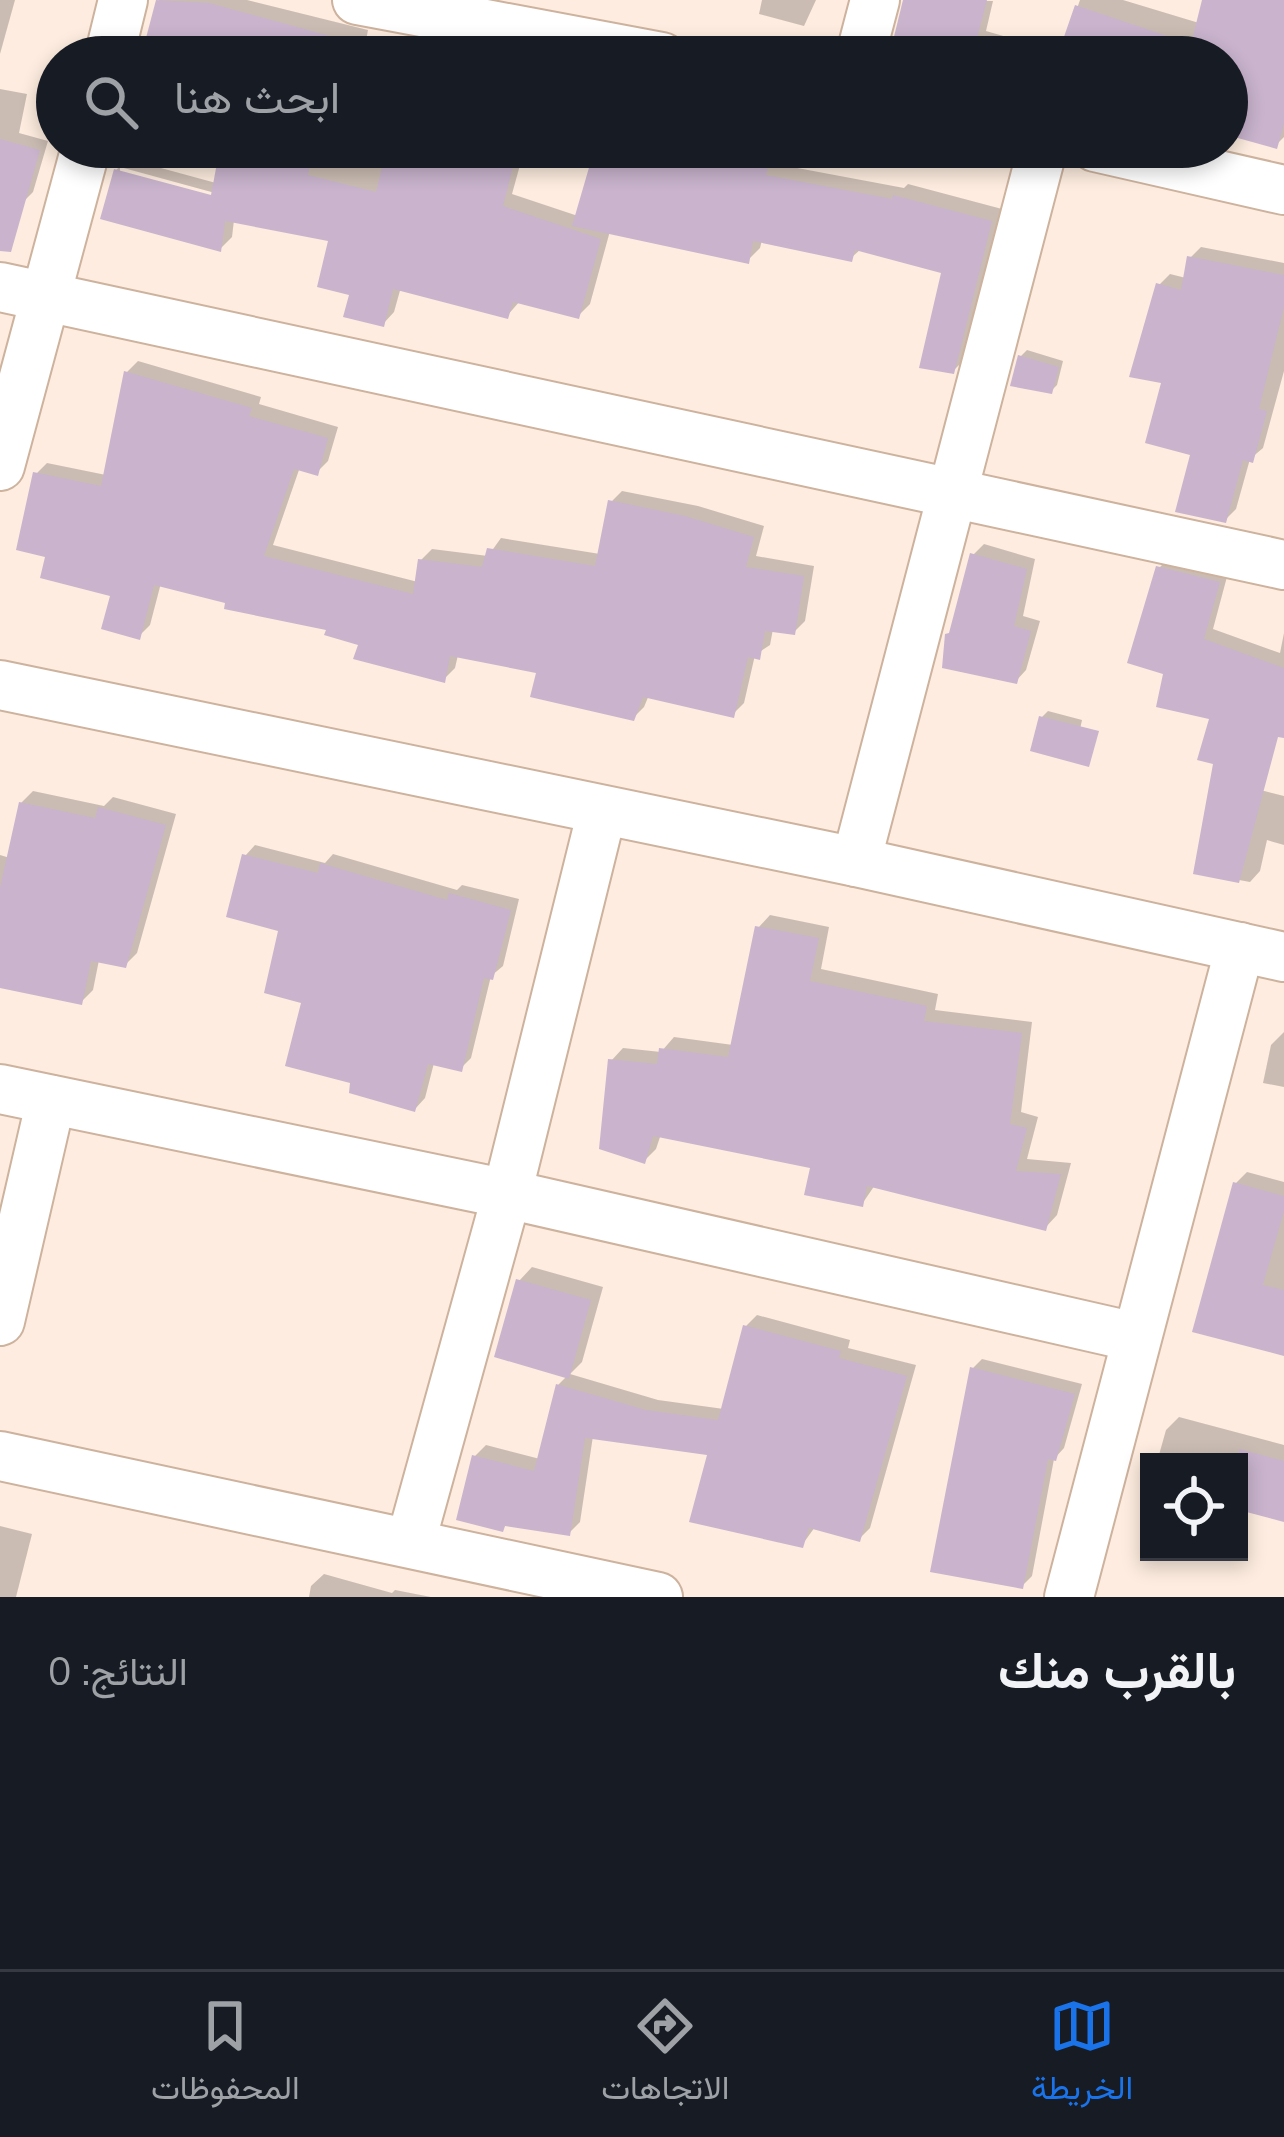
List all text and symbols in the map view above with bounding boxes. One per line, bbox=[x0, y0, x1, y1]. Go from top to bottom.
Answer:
search box bbox=[36, 36, 1248, 168]
text: ابحث هنا bbox=[174, 68, 340, 124]
icon: search bbox=[78, 69, 144, 135]
map controls bbox=[1140, 1453, 1248, 1561]
button: locate bbox=[1140, 1453, 1248, 1561]
text: بالقرب منك bbox=[998, 1637, 1236, 1701]
text: النتائج: 0 bbox=[48, 1646, 188, 1695]
tab: المحفوظات bbox=[151, 1993, 300, 2117]
tab: الاتجاهات bbox=[601, 1993, 729, 2117]
tab: الخريطة bbox=[1031, 1993, 1133, 2117]

